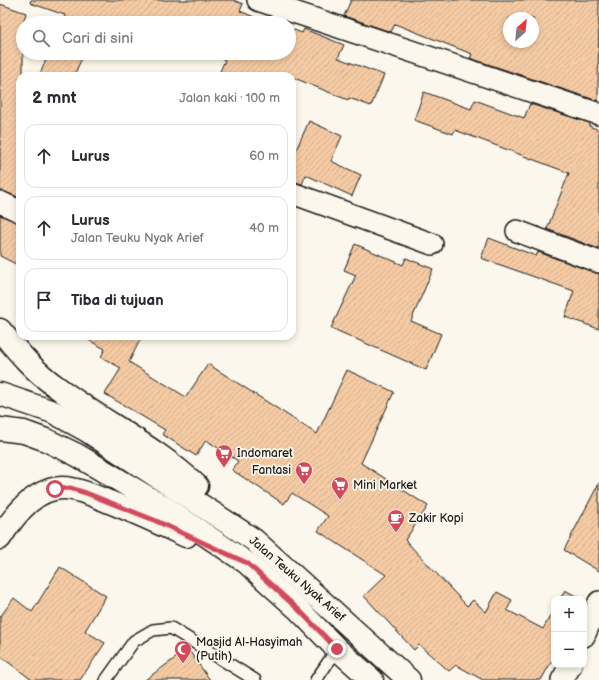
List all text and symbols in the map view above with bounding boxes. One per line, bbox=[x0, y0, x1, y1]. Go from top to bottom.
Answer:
north arrow bbox=[503, 12, 539, 48]
search box bbox=[16, 16, 296, 60]
icon: search bbox=[30, 27, 52, 49]
text: Cari di sini bbox=[62, 29, 133, 48]
text: 2 mnt bbox=[32, 88, 76, 108]
text: Jalan kaki · 100 m bbox=[179, 90, 280, 106]
icon: ahead bbox=[33, 145, 55, 167]
text: Lurus bbox=[71, 147, 110, 166]
text: 60 m bbox=[249, 148, 279, 164]
text: Lurus bbox=[71, 211, 110, 230]
icon: ahead bbox=[33, 217, 55, 239]
text: 40 m bbox=[249, 220, 279, 236]
text: Jalan Teuku Nyak Arief bbox=[71, 230, 204, 246]
icon: arrive bbox=[33, 289, 55, 311]
text: Tiba di tujuan bbox=[71, 291, 164, 310]
supermarket icon: Indomaret bbox=[214, 443, 234, 468]
place label: Indomaret bbox=[237, 446, 293, 461]
supermarket icon: Fantasi bbox=[294, 460, 314, 485]
place label: Fantasi bbox=[252, 463, 291, 478]
supermarket icon: Mini Market bbox=[330, 475, 350, 500]
place label: Mini Market bbox=[353, 478, 417, 493]
route start bbox=[46, 480, 64, 498]
cafe icon: Zakir Kopi bbox=[386, 508, 406, 533]
place label: Zakir Kopi bbox=[408, 511, 464, 526]
street label: Jalan Teuku Nyak Arief bbox=[246, 533, 348, 625]
map controls bbox=[551, 596, 587, 668]
button: + bbox=[551, 596, 587, 632]
button: − bbox=[551, 632, 587, 668]
place label: Masjid Al-Hasyimah (Putih) bbox=[196, 635, 303, 664]
mosque icon: Masjid Al-Hasyimah (Putih) bbox=[173, 639, 193, 664]
route end bbox=[328, 640, 346, 658]

